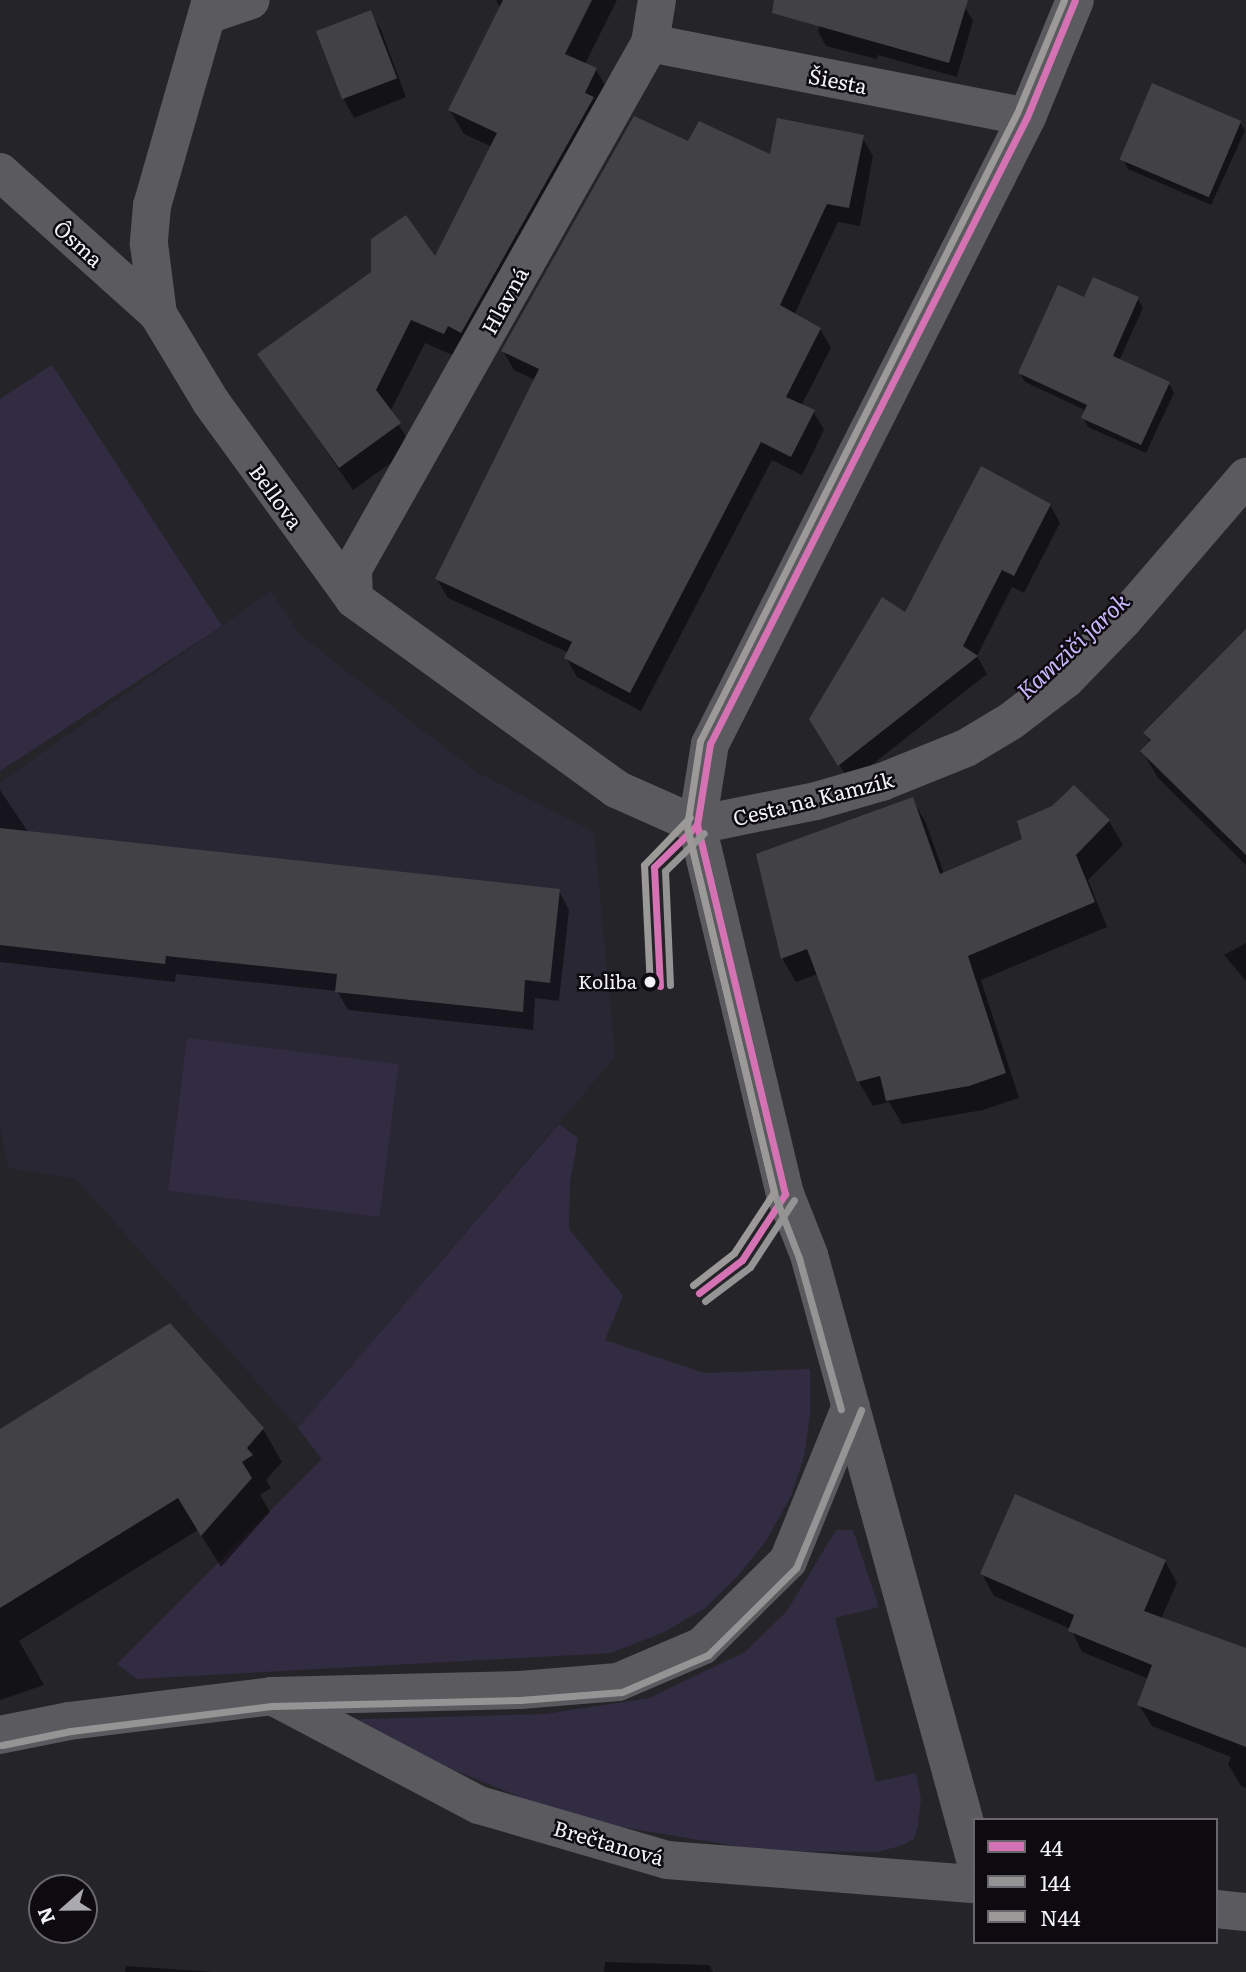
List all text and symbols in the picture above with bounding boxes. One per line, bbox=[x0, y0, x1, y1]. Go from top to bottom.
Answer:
street label: Šiesta bbox=[807, 62, 869, 98]
street label: Ôsma bbox=[49, 215, 109, 271]
street label: Hlavná bbox=[475, 262, 533, 338]
street label: Bellova bbox=[245, 459, 309, 533]
water label: Kamzičí jarok bbox=[1010, 586, 1134, 704]
street label: Cesta na Kamzík bbox=[730, 766, 896, 830]
place label: Koliba bbox=[578, 971, 637, 993]
marker: Koliba bbox=[643, 975, 657, 989]
street label: Brečtanová bbox=[551, 1814, 667, 1870]
legend bbox=[973, 1818, 1218, 1944]
text: 44 bbox=[1040, 1831, 1063, 1862]
text: 144 bbox=[1040, 1866, 1071, 1897]
north arrow bbox=[28, 1874, 98, 1944]
text: N44 bbox=[1040, 1901, 1081, 1932]
text: N bbox=[29, 1903, 61, 1928]

